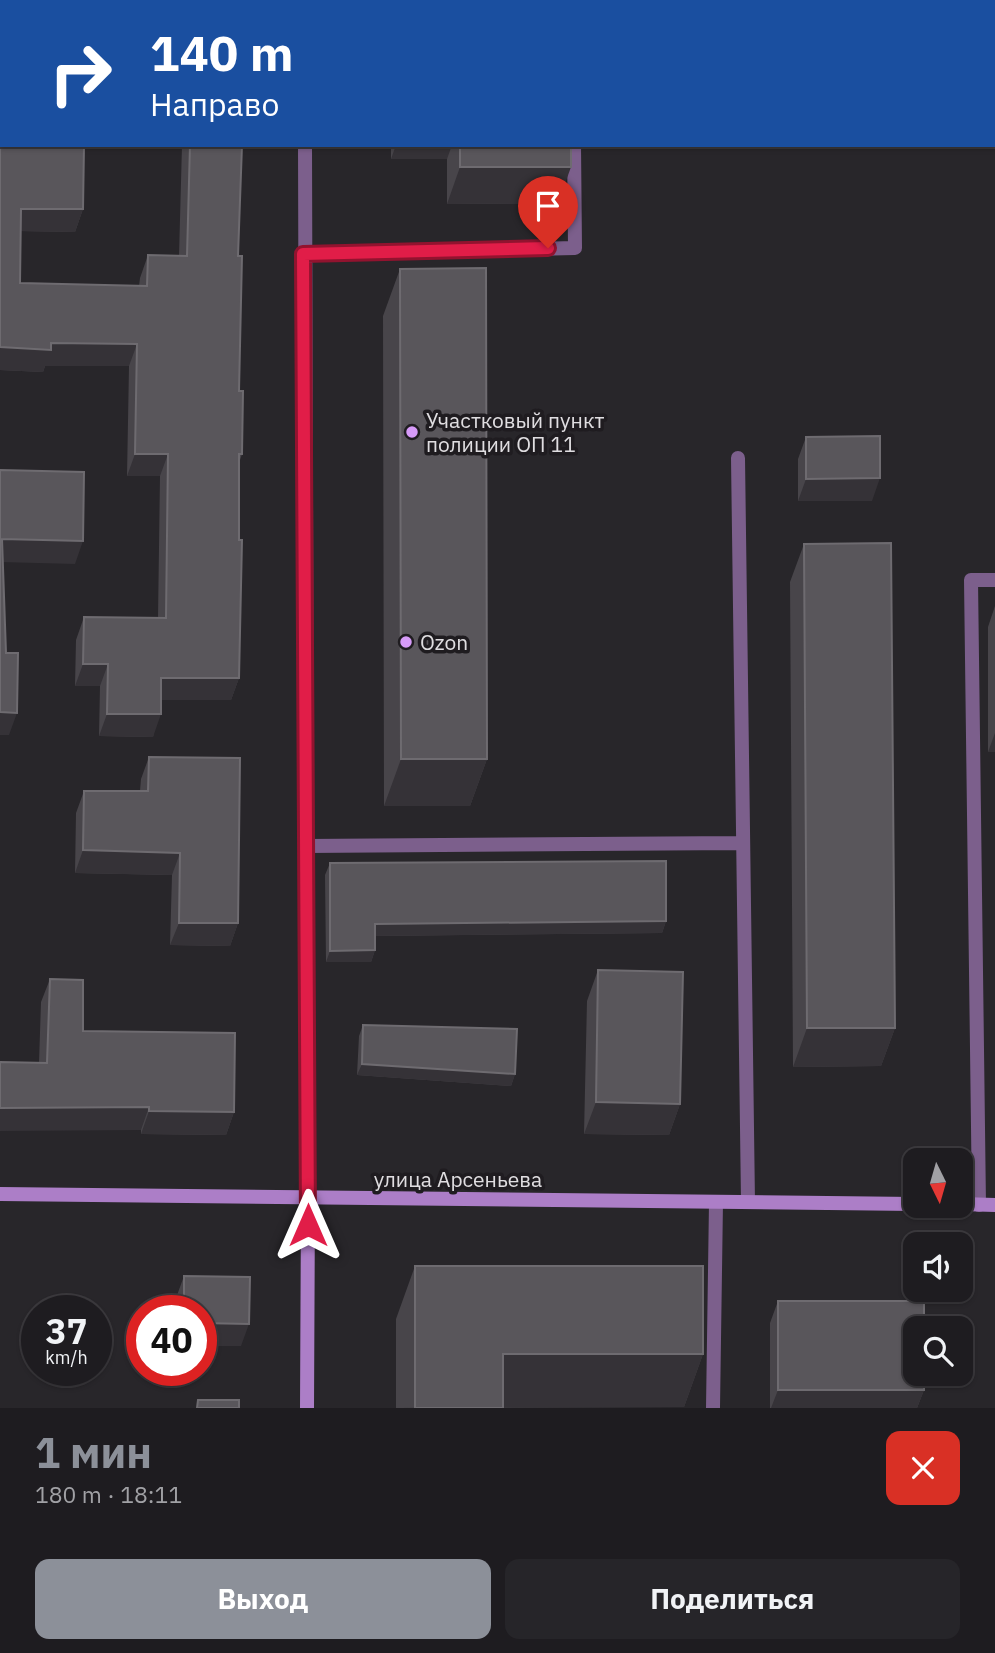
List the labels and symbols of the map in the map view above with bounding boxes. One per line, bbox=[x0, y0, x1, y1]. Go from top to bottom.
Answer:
pin bbox=[518, 176, 578, 248]
place label: Участковый пункт полиции ОП 11 bbox=[426, 406, 604, 458]
marker: Участковый пункт полиции ОП 11 bbox=[404, 424, 420, 440]
place label: Ozon bbox=[420, 628, 468, 656]
marker: Ozon bbox=[398, 634, 414, 650]
north arrow bbox=[903, 1148, 973, 1218]
street label: улица Арсеньева bbox=[374, 1165, 542, 1193]
position arrow bbox=[271, 1188, 345, 1262]
speed limit sign: 40 bbox=[126, 1295, 217, 1386]

